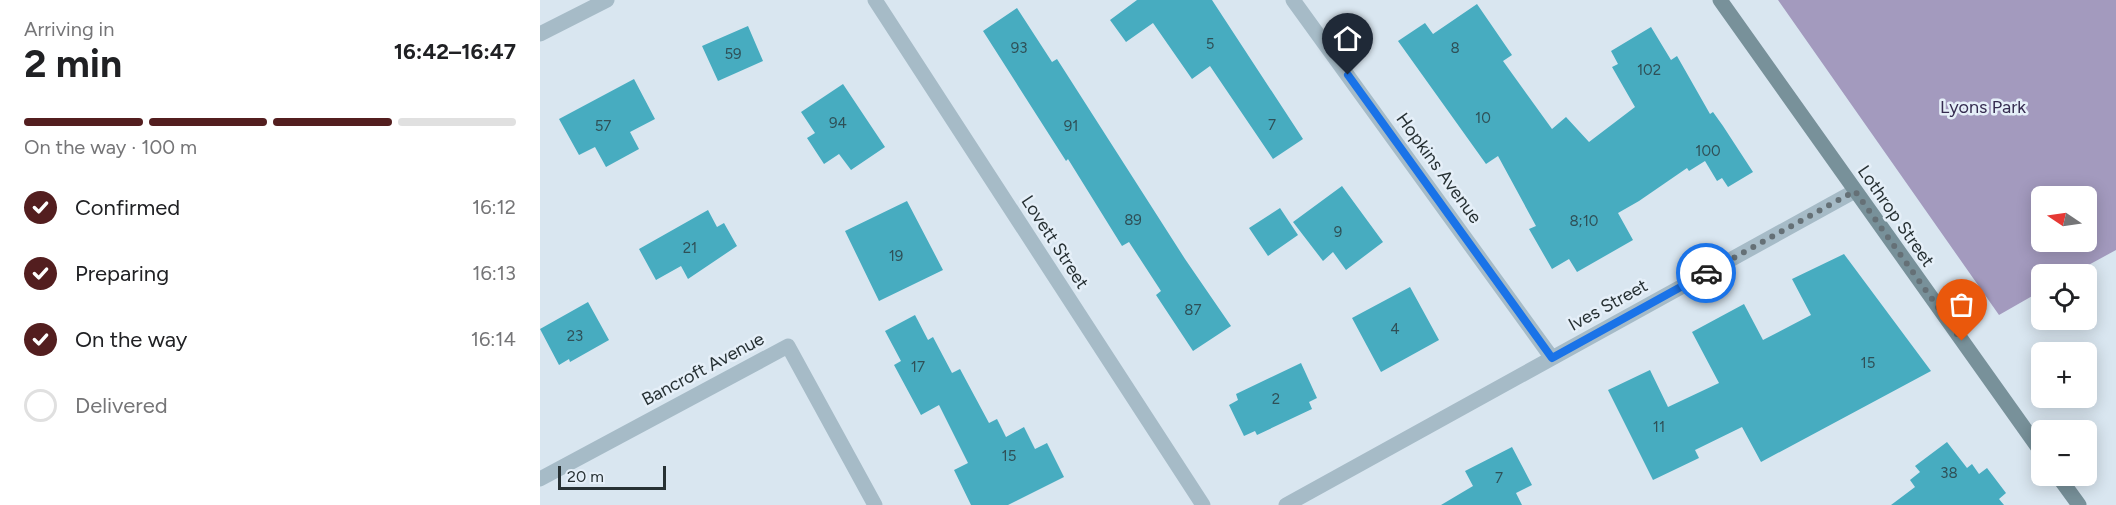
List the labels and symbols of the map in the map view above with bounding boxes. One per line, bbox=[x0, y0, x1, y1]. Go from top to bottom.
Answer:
pin bbox=[1322, 13, 1373, 75]
house number: 5 bbox=[1206, 35, 1214, 53]
house number: 93 bbox=[1011, 39, 1027, 57]
house number: 8 bbox=[1450, 39, 1460, 57]
house number: 59 bbox=[724, 45, 742, 63]
house number: 102 bbox=[1637, 61, 1661, 79]
park label: Lyons Park bbox=[1940, 96, 2026, 118]
street label: Hopkins Avenue bbox=[1392, 108, 1487, 228]
house number: 10 bbox=[1475, 109, 1491, 127]
house number: 94 bbox=[829, 114, 847, 132]
house number: 7 bbox=[1268, 116, 1276, 134]
house number: 57 bbox=[595, 117, 611, 135]
house number: 91 bbox=[1064, 117, 1078, 135]
house number: 100 bbox=[1695, 142, 1721, 160]
street label: Lothrop Street bbox=[1853, 161, 1939, 271]
north arrow bbox=[2031, 186, 2097, 252]
street label: Lovett Street bbox=[1017, 191, 1093, 293]
house number: 89 bbox=[1124, 211, 1142, 229]
house number: 8;10 bbox=[1570, 212, 1598, 230]
house number: 9 bbox=[1334, 223, 1342, 241]
house number: 21 bbox=[683, 239, 697, 257]
courier bbox=[1676, 243, 1736, 303]
house number: 19 bbox=[889, 247, 903, 265]
street label: Ives Street bbox=[1565, 274, 1652, 336]
pin bbox=[1936, 279, 1987, 341]
house number: 87 bbox=[1184, 301, 1202, 319]
house number: 4 bbox=[1390, 320, 1400, 338]
house number: 23 bbox=[567, 327, 583, 345]
street label: Bancroft Avenue bbox=[638, 327, 768, 410]
house number: 15 bbox=[1861, 354, 1875, 372]
house number: 17 bbox=[911, 358, 925, 376]
house number: 2 bbox=[1272, 390, 1280, 408]
house number: 11 bbox=[1653, 418, 1665, 436]
house number: 15 bbox=[1002, 447, 1016, 465]
scale bar bbox=[558, 463, 666, 490]
house number: 38 bbox=[1940, 464, 1958, 482]
house number: 7 bbox=[1495, 469, 1503, 487]

